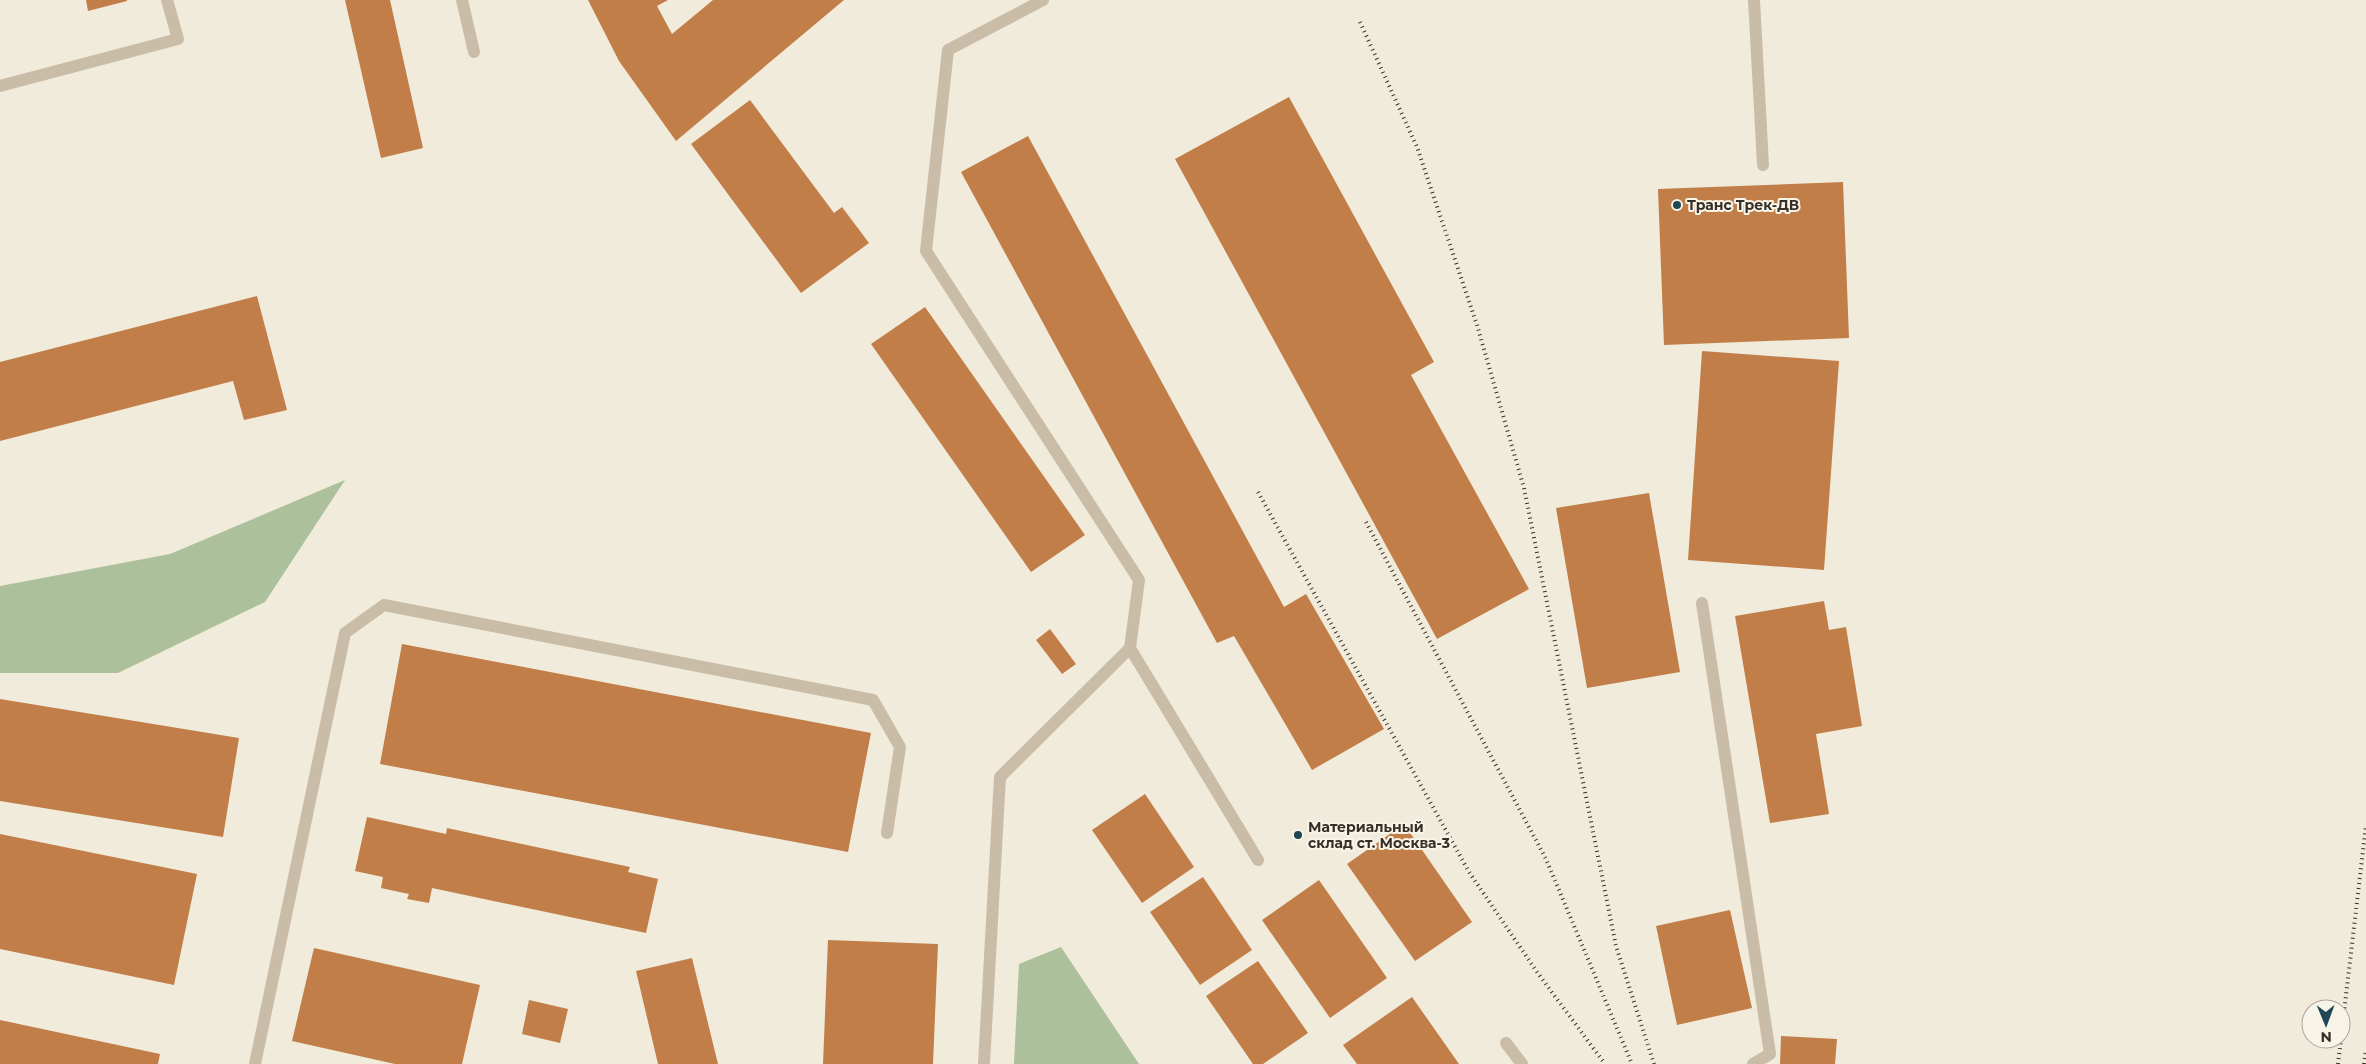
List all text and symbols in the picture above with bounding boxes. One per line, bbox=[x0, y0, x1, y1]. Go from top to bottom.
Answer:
place label: Транс Трек-ДВ bbox=[1687, 196, 1799, 214]
marker: Транс Трек-ДВ bbox=[1671, 199, 1683, 211]
place label: Материальный склад ст. Москва-3 bbox=[1308, 818, 1450, 852]
marker: Материальный склад ст. Москва-3 bbox=[1292, 829, 1304, 841]
north arrow bbox=[2301, 999, 2351, 1049]
text: N bbox=[2320, 1028, 2332, 1046]

